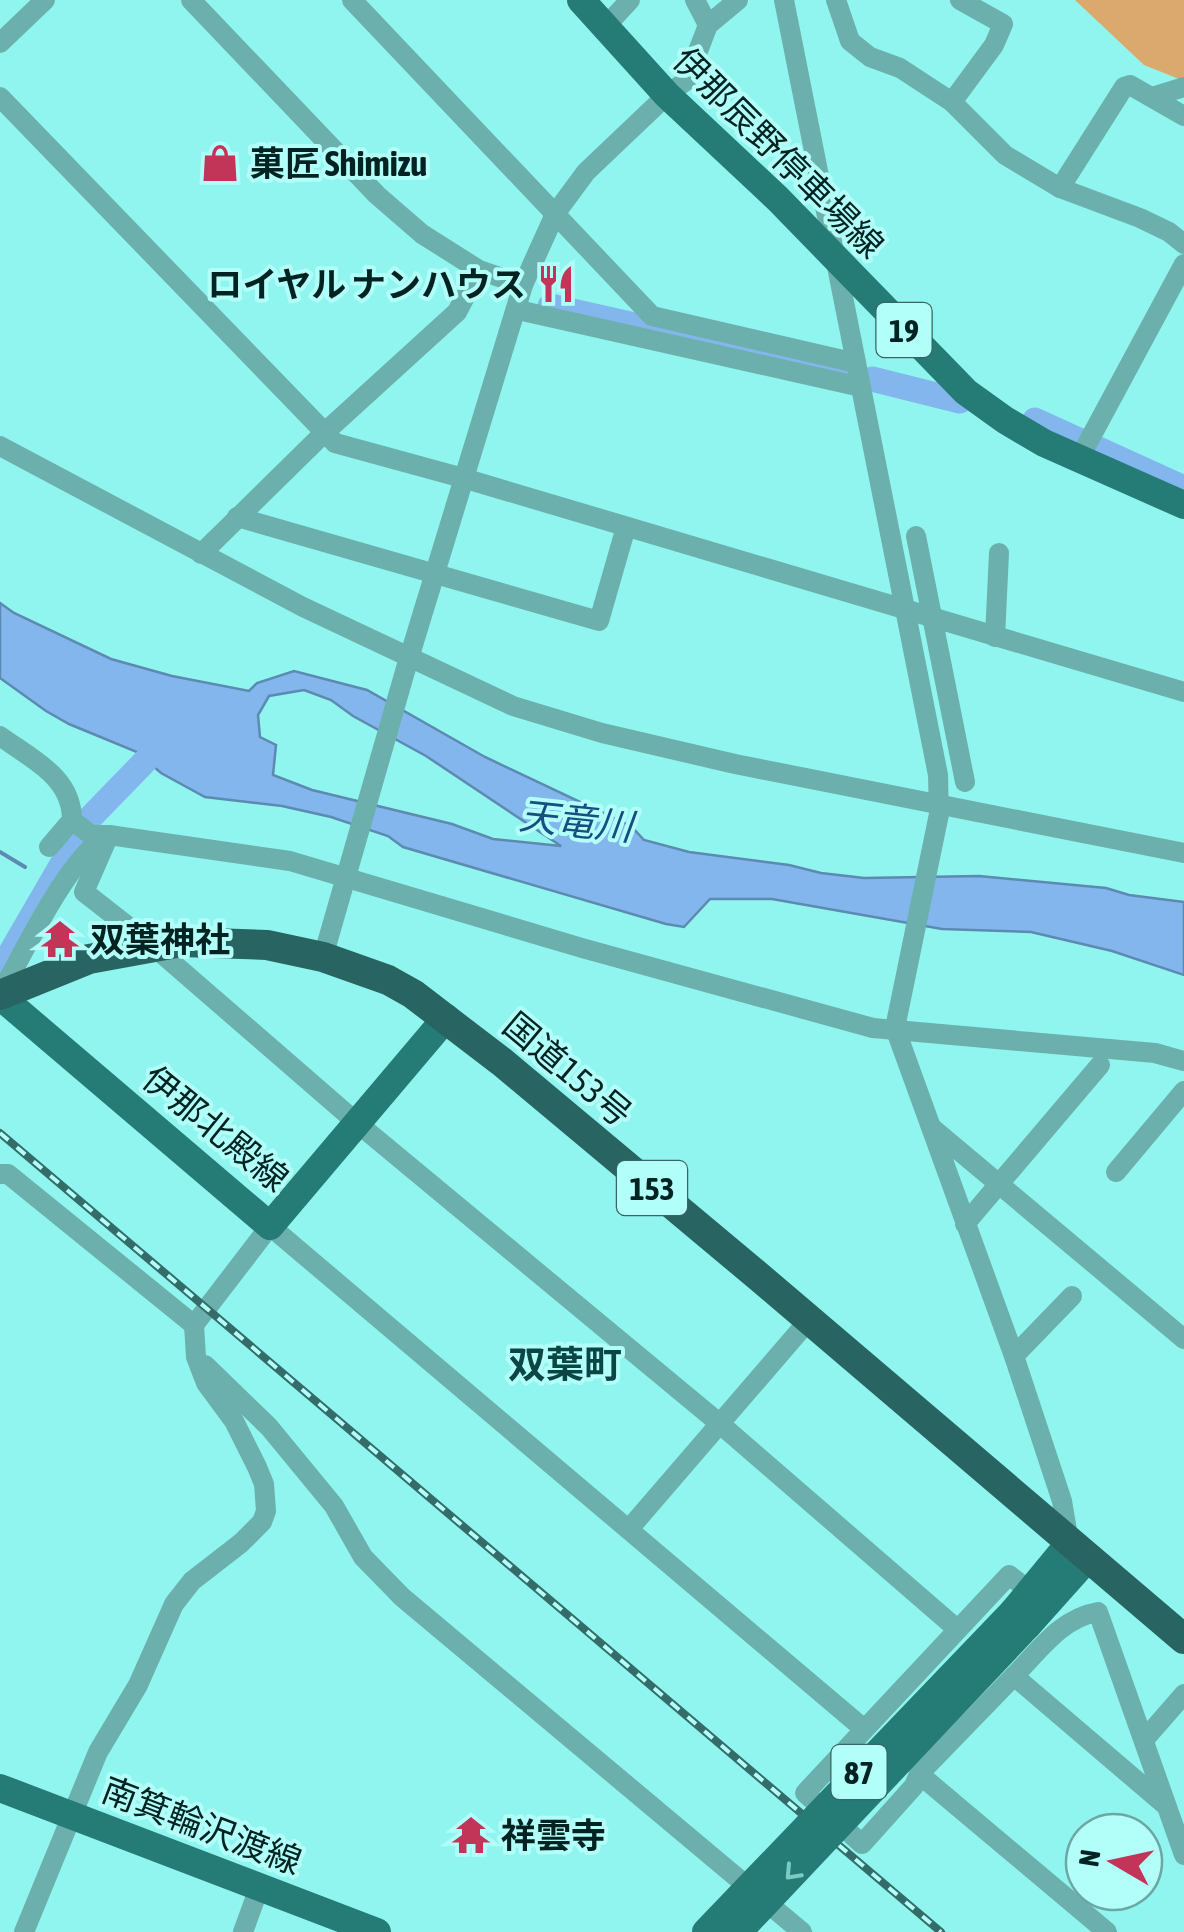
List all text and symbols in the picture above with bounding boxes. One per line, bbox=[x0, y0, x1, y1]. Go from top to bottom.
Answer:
street label: 伊那辰野停車場線 bbox=[666, 39, 892, 265]
shop icon: 菓匠 Shimizu bbox=[199, 142, 241, 184]
place label: 菓匠 Shimizu bbox=[250, 143, 427, 183]
restaurant icon: ロイヤル ナンハウス bbox=[535, 263, 577, 305]
place label: ロイヤル ナンハウス bbox=[207, 264, 526, 304]
road number: 19 bbox=[876, 303, 932, 357]
water label: 天竜川 bbox=[517, 794, 639, 849]
temple icon: 双葉神社 bbox=[39, 918, 81, 960]
place label: 双葉神社 bbox=[90, 919, 230, 959]
street label: 国道153号 bbox=[496, 1004, 640, 1134]
street label: 伊那北殿線 bbox=[135, 1057, 297, 1199]
road number: 153 bbox=[617, 1161, 687, 1215]
district label: 双葉町 bbox=[508, 1343, 622, 1386]
road number: 87 bbox=[832, 1745, 886, 1799]
street label: 南箕輪沢渡線 bbox=[97, 1769, 307, 1881]
north arrow bbox=[1064, 1812, 1164, 1912]
temple icon: 祥雲寺 bbox=[450, 1814, 492, 1856]
place label: 祥雲寺 bbox=[501, 1815, 606, 1855]
text: N bbox=[1072, 1847, 1106, 1869]
one-way arrow bbox=[786, 1862, 804, 1880]

